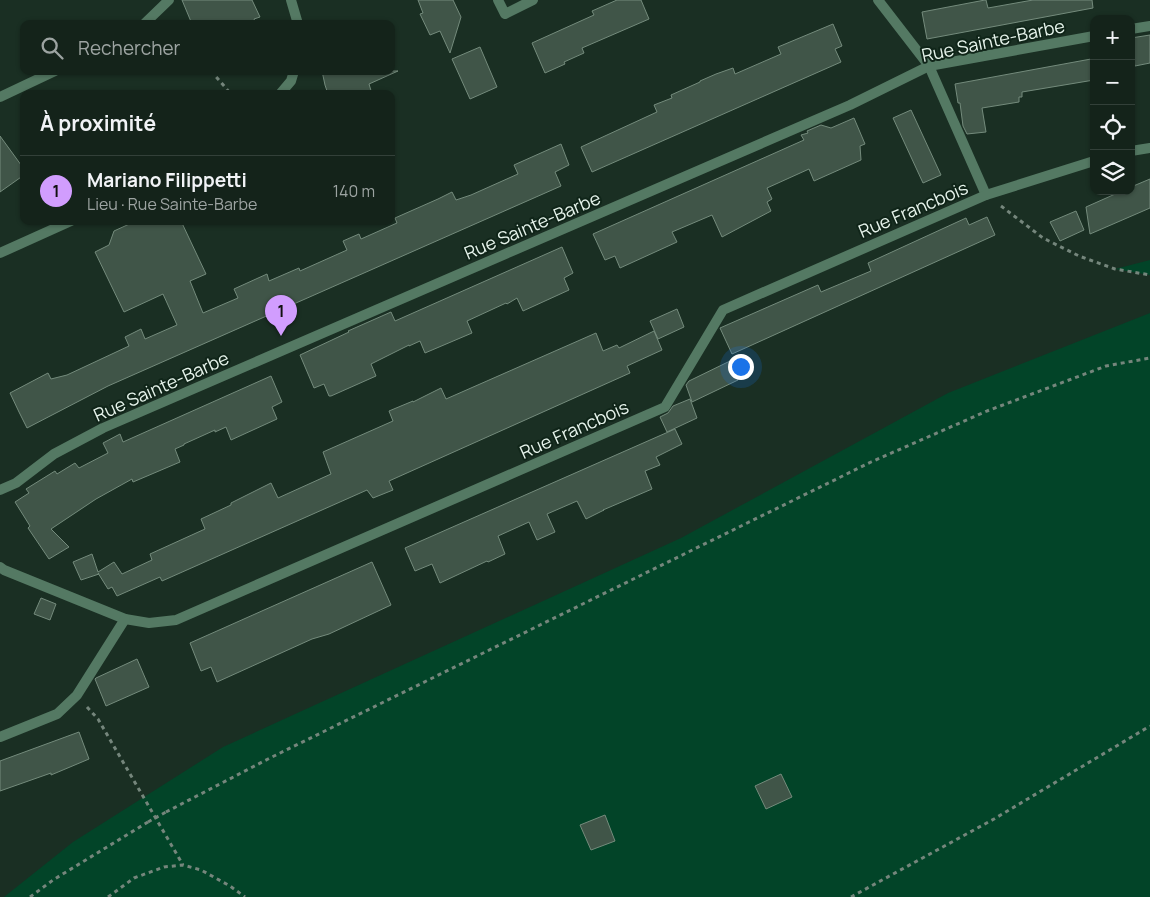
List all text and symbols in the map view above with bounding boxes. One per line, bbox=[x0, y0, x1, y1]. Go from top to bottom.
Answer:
street label: Rue Sainte-Barbe bbox=[919, 13, 1067, 67]
map controls bbox=[1090, 15, 1135, 195]
button: + bbox=[1090, 15, 1135, 60]
search box bbox=[20, 20, 395, 75]
icon: search bbox=[38, 34, 66, 62]
text: Rechercher bbox=[78, 35, 180, 61]
button: − bbox=[1090, 60, 1135, 105]
button: locate bbox=[1090, 105, 1135, 150]
text: À proximité bbox=[40, 109, 156, 137]
button: layers bbox=[1090, 150, 1135, 195]
text: Mariano Filippetti bbox=[87, 167, 247, 193]
street label: Rue Francbois bbox=[855, 175, 971, 243]
text: 1 bbox=[52, 180, 60, 202]
text: 140 m bbox=[333, 180, 375, 202]
street label: Rue Sainte-Barbe bbox=[460, 185, 604, 265]
text: Lieu · Rue Sainte-Barbe bbox=[87, 193, 257, 215]
pin: 1 bbox=[265, 295, 297, 336]
street label: Rue Sainte-Barbe bbox=[90, 345, 232, 427]
your location bbox=[728, 354, 754, 380]
street label: Rue Francbois bbox=[516, 394, 632, 464]

